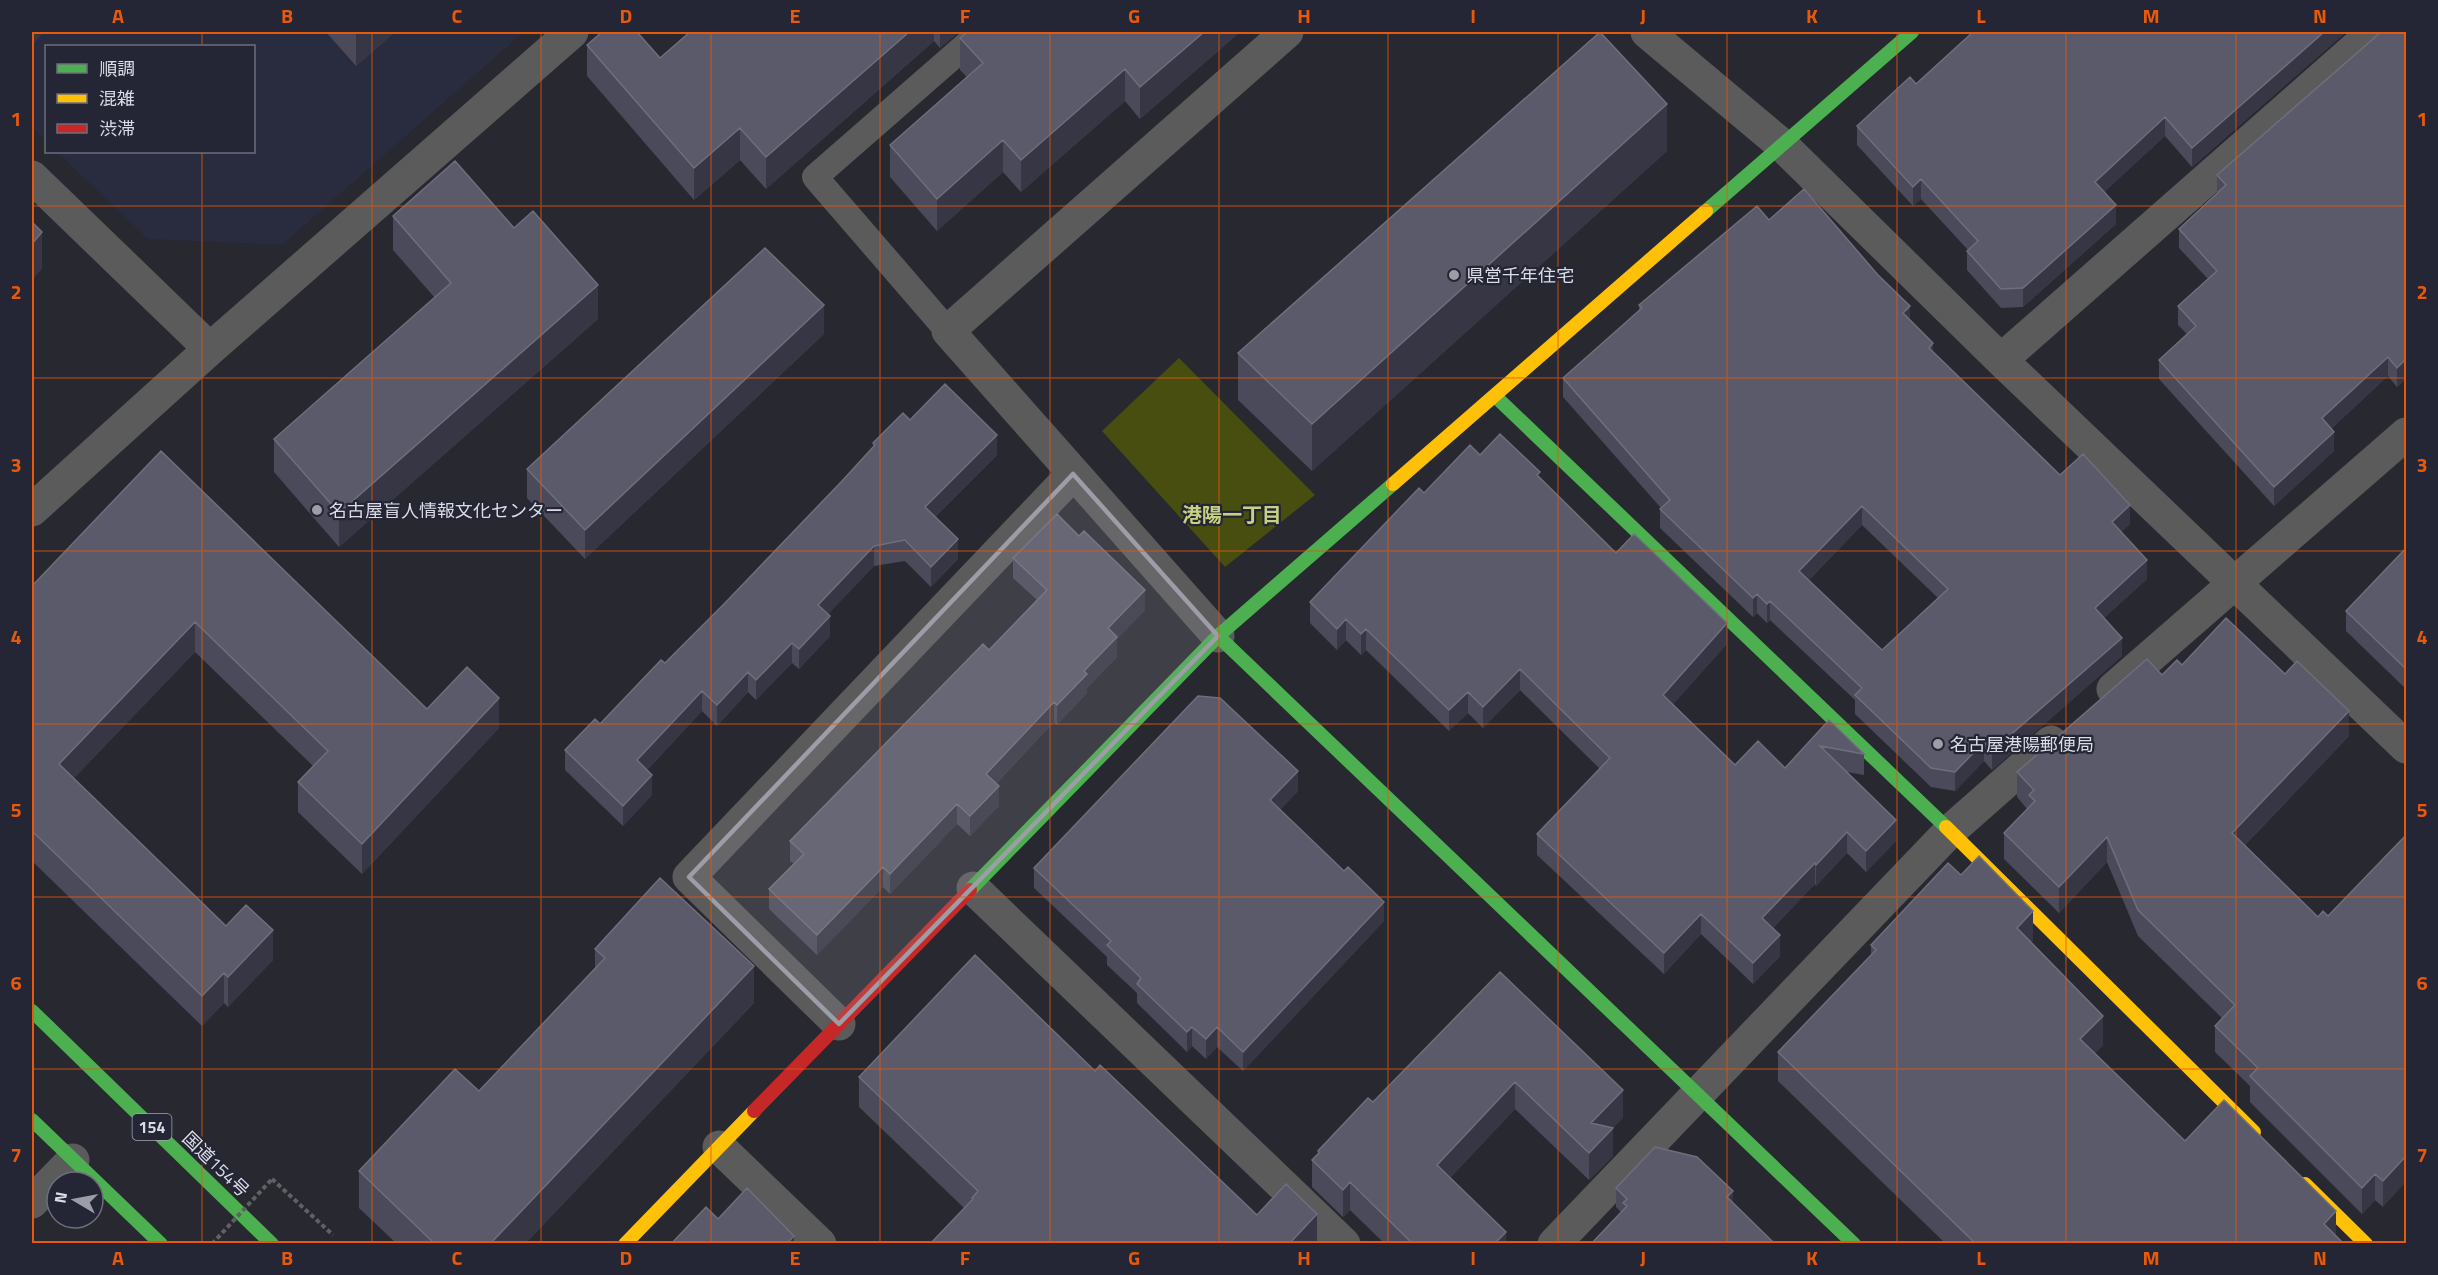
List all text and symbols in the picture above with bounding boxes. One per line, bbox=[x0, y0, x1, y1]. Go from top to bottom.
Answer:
text: A bbox=[112, 0, 124, 31]
text: B bbox=[281, 0, 293, 31]
text: C bbox=[452, 0, 463, 31]
text: D bbox=[620, 0, 632, 31]
text: E bbox=[789, 0, 801, 31]
text: F bbox=[960, 0, 971, 31]
text: G bbox=[1128, 0, 1140, 31]
text: H bbox=[1297, 0, 1311, 31]
text: I bbox=[1470, 0, 1476, 31]
text: J bbox=[1640, 0, 1646, 31]
text: K bbox=[1806, 0, 1818, 31]
text: L bbox=[1976, 0, 1986, 31]
text: M bbox=[2142, 0, 2160, 31]
text: N bbox=[2313, 0, 2327, 31]
legend bbox=[45, 45, 255, 153]
text: 順調 bbox=[99, 55, 135, 82]
text: 混雑 bbox=[99, 85, 135, 112]
text: 1 bbox=[10, 103, 22, 134]
text: 1 bbox=[2416, 103, 2428, 134]
text: 渋滞 bbox=[99, 115, 135, 142]
place label: 県営千年住宅 bbox=[1466, 262, 1574, 289]
marker: 県営千年住宅 bbox=[1447, 268, 1461, 282]
text: 2 bbox=[10, 276, 22, 307]
text: 2 bbox=[2416, 276, 2428, 307]
text: 3 bbox=[10, 449, 22, 480]
text: 3 bbox=[2416, 449, 2428, 480]
place label: 名古屋盲人情報文化センター bbox=[329, 497, 563, 524]
district label: 港陽一丁目 bbox=[1182, 499, 1282, 530]
marker: 名古屋盲人情報文化センター bbox=[310, 503, 324, 517]
text: 4 bbox=[10, 621, 22, 652]
text: 4 bbox=[2416, 621, 2428, 652]
place label: 名古屋港陽郵便局 bbox=[1950, 731, 2094, 758]
marker: 名古屋港陽郵便局 bbox=[1931, 737, 1945, 751]
text: 5 bbox=[10, 794, 22, 825]
text: 5 bbox=[2416, 794, 2428, 825]
text: 6 bbox=[10, 967, 22, 998]
text: 6 bbox=[2416, 967, 2428, 998]
road number: 154 bbox=[132, 1114, 172, 1140]
street label: 国道154号 bbox=[176, 1125, 256, 1203]
text: 7 bbox=[10, 1139, 22, 1170]
text: 7 bbox=[2416, 1139, 2428, 1170]
north arrow bbox=[45, 1170, 105, 1230]
text: N bbox=[47, 1190, 73, 1205]
text: A bbox=[112, 1242, 124, 1273]
text: B bbox=[281, 1242, 293, 1273]
text: C bbox=[452, 1242, 463, 1273]
text: D bbox=[620, 1242, 632, 1273]
text: E bbox=[789, 1242, 801, 1273]
text: F bbox=[960, 1242, 971, 1273]
text: G bbox=[1128, 1242, 1140, 1273]
text: H bbox=[1297, 1242, 1311, 1273]
text: I bbox=[1470, 1242, 1476, 1273]
text: J bbox=[1640, 1242, 1646, 1273]
text: K bbox=[1806, 1242, 1818, 1273]
text: L bbox=[1976, 1242, 1986, 1273]
text: M bbox=[2142, 1242, 2160, 1273]
text: N bbox=[2313, 1242, 2327, 1273]

